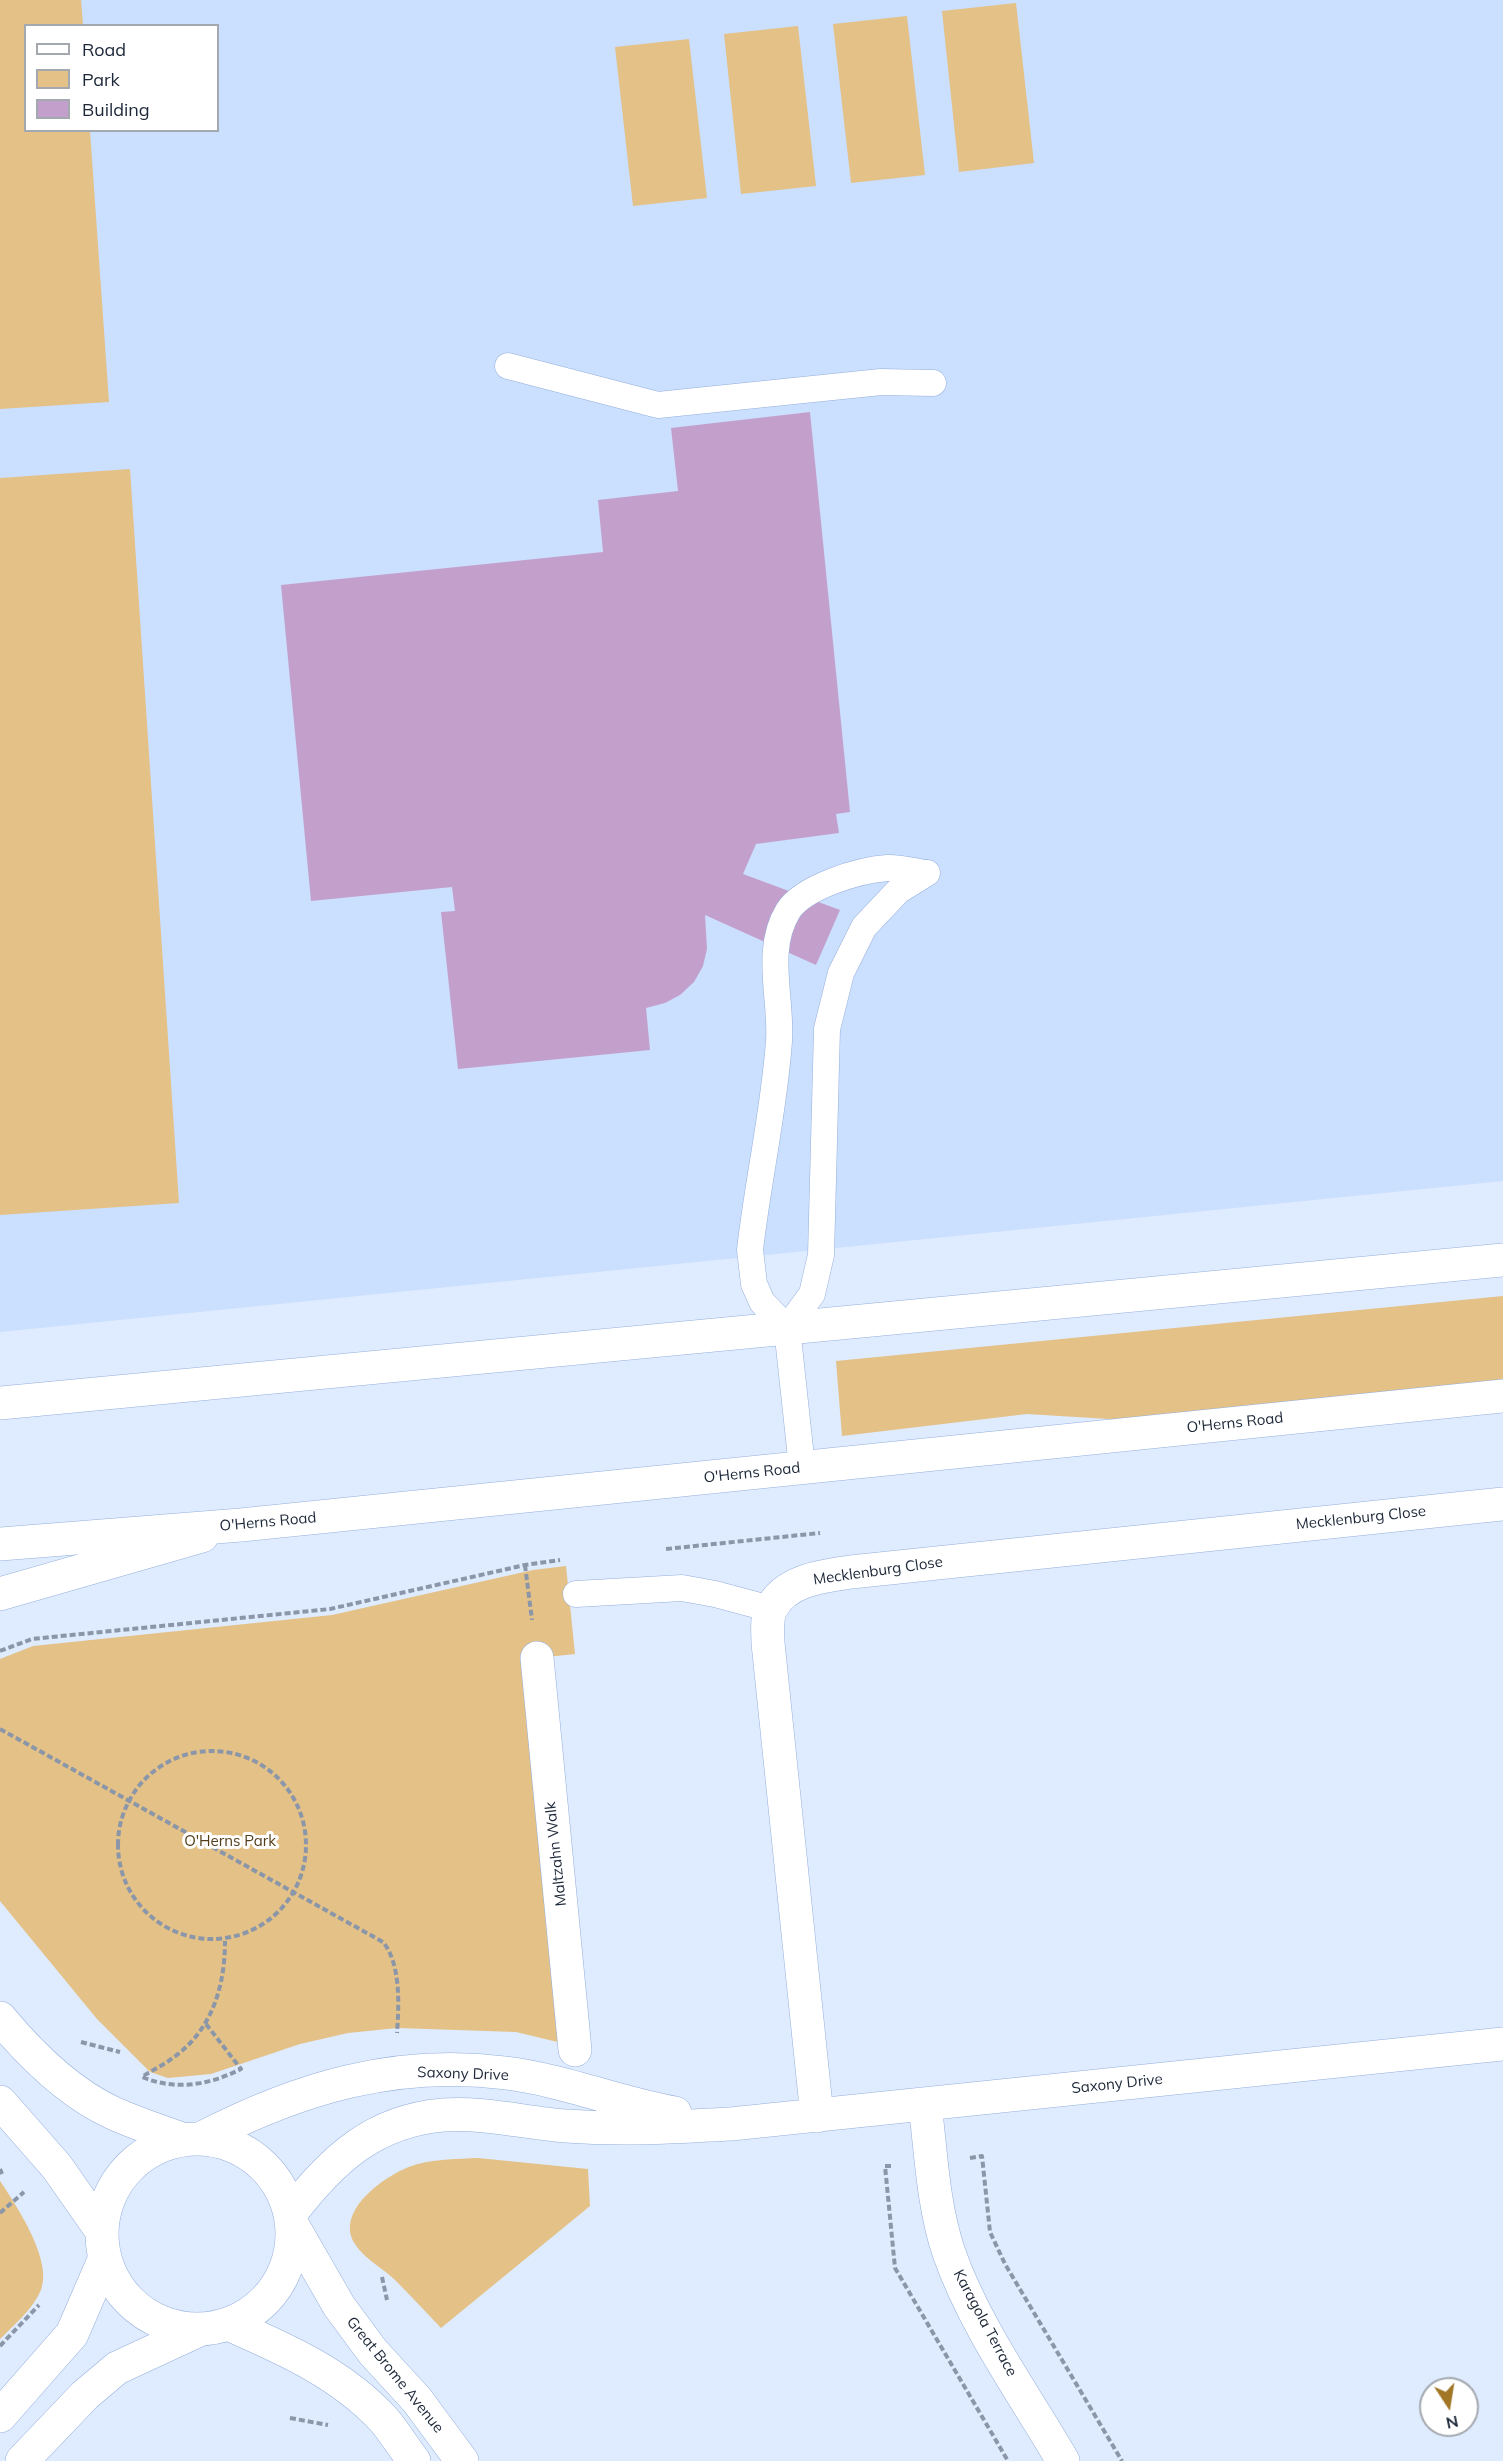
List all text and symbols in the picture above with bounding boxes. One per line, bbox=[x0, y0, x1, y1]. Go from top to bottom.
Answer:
legend bbox=[24, 24, 219, 132]
text: Road bbox=[82, 38, 126, 61]
text: Park bbox=[82, 68, 120, 91]
text: Building bbox=[82, 98, 150, 121]
street label: O'Herns Road bbox=[1186, 1409, 1284, 1437]
street label: O'Herns Road bbox=[703, 1459, 801, 1487]
street label: Mecklenburg Close bbox=[1295, 1502, 1427, 1534]
street label: O'Herns Road bbox=[219, 1509, 317, 1535]
street label: Mecklenburg Close bbox=[812, 1553, 944, 1589]
street label: Maltzahn Walk bbox=[542, 1801, 570, 1907]
park label: O'Herns Park bbox=[184, 1832, 276, 1850]
street label: Saxony Drive bbox=[417, 2063, 509, 2085]
street label: Saxony Drive bbox=[1071, 2070, 1163, 2098]
street label: Karagola Terrace bbox=[949, 2267, 1021, 2379]
street label: Great Brome Avenue bbox=[343, 2313, 447, 2437]
north arrow bbox=[1419, 2377, 1479, 2437]
text: N bbox=[1444, 2412, 1460, 2434]

